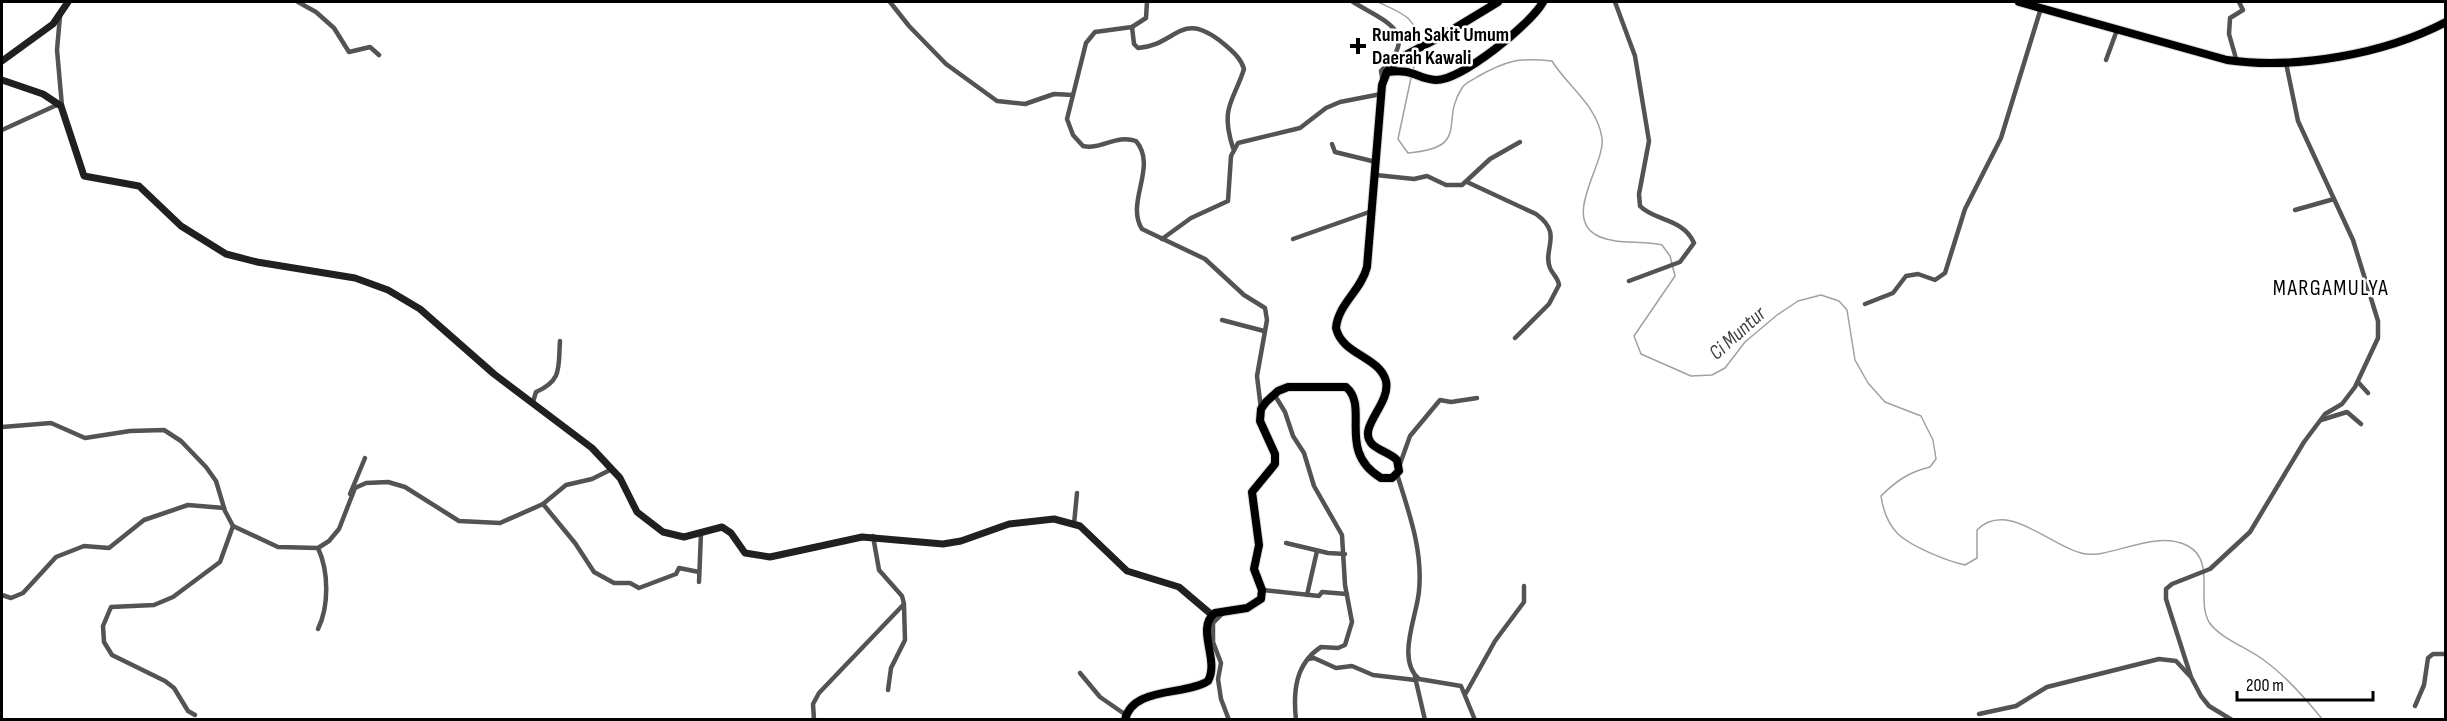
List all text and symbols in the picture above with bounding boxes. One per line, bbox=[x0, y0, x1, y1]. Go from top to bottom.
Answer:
place label: Rumah Sakit Umum Daerah Kawali bbox=[1372, 23, 1509, 70]
marker: Rumah Sakit Umum Daerah Kawali bbox=[1349, 37, 1367, 55]
district label: MARGAMULYA bbox=[2273, 275, 2389, 302]
water label: Ci Muntur bbox=[1704, 301, 1772, 365]
scale bar bbox=[2237, 664, 2374, 702]
text: 200 m bbox=[2246, 675, 2284, 696]

